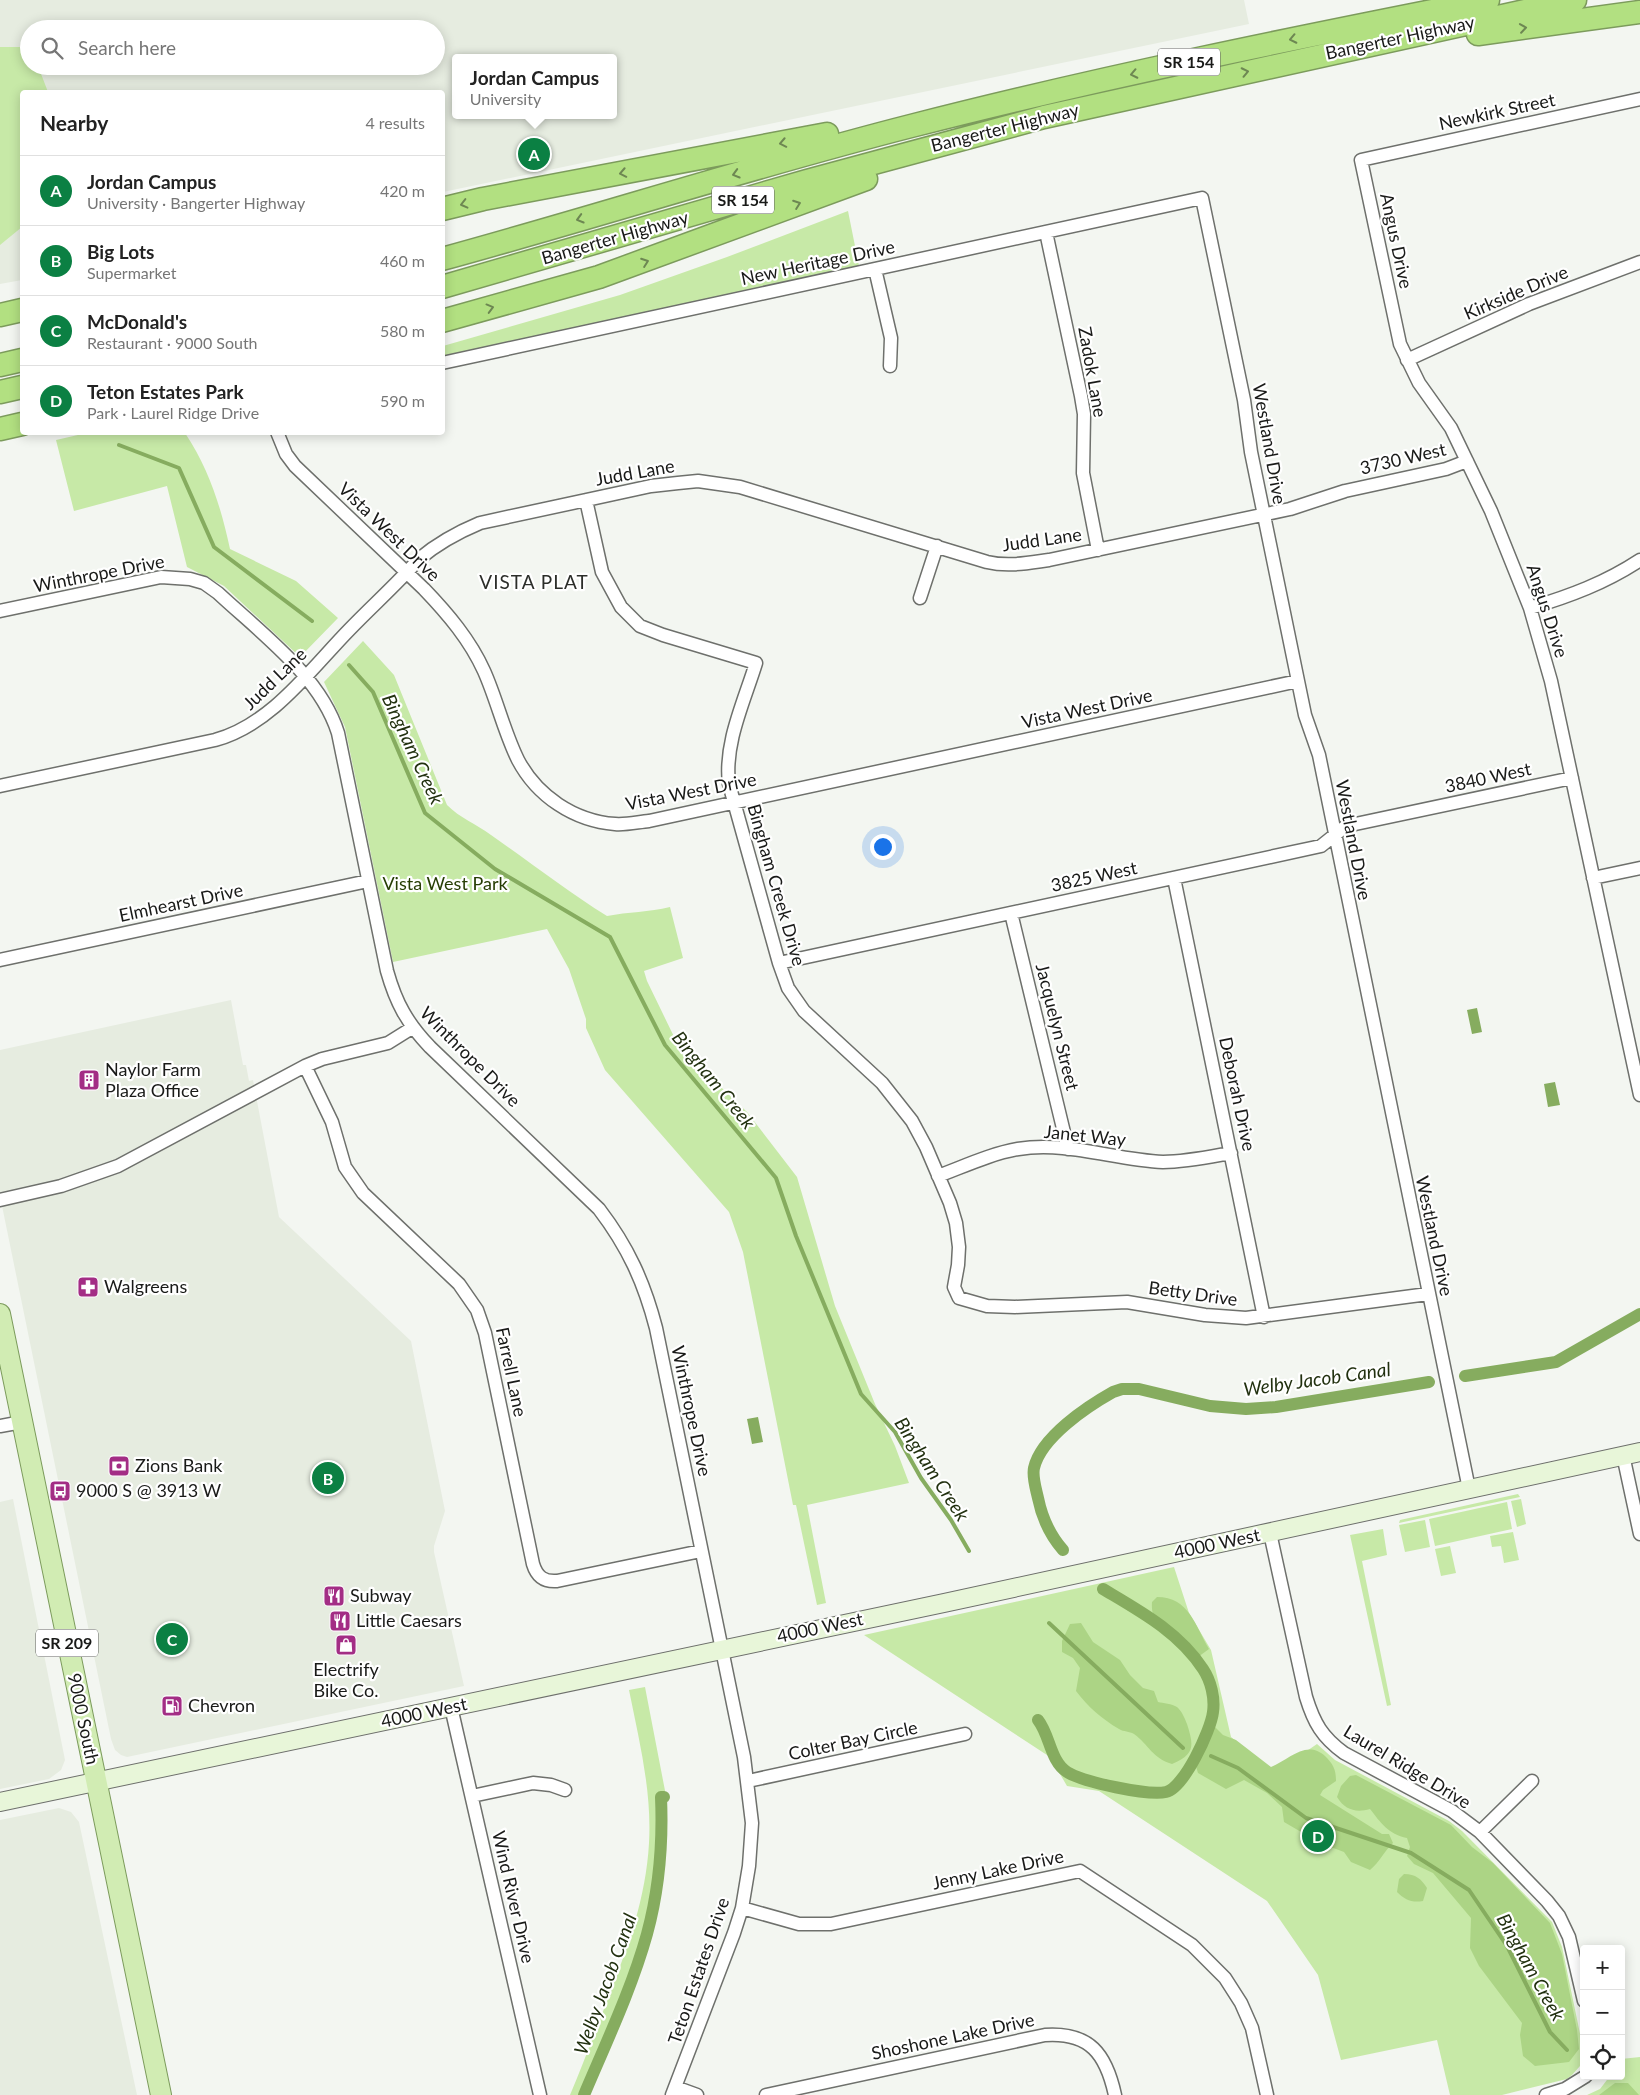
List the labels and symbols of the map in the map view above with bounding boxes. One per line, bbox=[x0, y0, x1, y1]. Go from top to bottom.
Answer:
street label: Bangerter Highway bbox=[1323, 10, 1477, 64]
one-way arrow bbox=[1520, 23, 1528, 34]
one-way arrow bbox=[1289, 34, 1298, 44]
road number: SR 154 bbox=[1158, 48, 1220, 76]
one-way arrow bbox=[1241, 67, 1250, 78]
one-way arrow bbox=[1130, 68, 1139, 79]
street label: Newkirk Street bbox=[1437, 88, 1557, 134]
street label: Bangerter Highway bbox=[928, 98, 1082, 156]
pin: A bbox=[518, 135, 550, 173]
one-way arrow bbox=[779, 137, 787, 147]
one-way arrow bbox=[619, 167, 628, 177]
one-way arrow bbox=[733, 168, 741, 178]
road number: SR 154 bbox=[712, 186, 774, 214]
street label: Angus Drive bbox=[1376, 191, 1418, 290]
one-way arrow bbox=[459, 198, 468, 209]
one-way arrow bbox=[792, 200, 801, 210]
street label: Bangerter Highway bbox=[539, 205, 691, 269]
one-way arrow bbox=[577, 214, 585, 224]
street label: New Heritage Drive bbox=[739, 235, 897, 289]
one-way arrow bbox=[640, 258, 649, 268]
street label: Kirkside Drive bbox=[1460, 260, 1571, 324]
one-way arrow bbox=[485, 304, 493, 314]
street label: Zadok Lane bbox=[1074, 325, 1112, 419]
street label: Westland Drive bbox=[1249, 382, 1291, 506]
street label: 3730 West bbox=[1358, 437, 1448, 479]
street label: Judd Lane bbox=[594, 454, 676, 490]
street label: Vista West Drive bbox=[334, 477, 445, 585]
street label: Judd Lane bbox=[1001, 523, 1083, 555]
street label: Winthrope Drive bbox=[32, 550, 166, 596]
street label: Angus Drive bbox=[1523, 561, 1573, 660]
district label: VISTA PLAT bbox=[479, 570, 589, 593]
street label: Judd Lane bbox=[238, 643, 311, 714]
street label: Vista West Drive bbox=[1019, 683, 1154, 733]
water label: Bingham Creek bbox=[378, 690, 449, 809]
street label: 3840 West bbox=[1443, 757, 1533, 797]
street label: Vista West Drive bbox=[623, 768, 758, 815]
street label: Westland Drive bbox=[1332, 778, 1376, 902]
street label: Bingham Creek Drive bbox=[743, 801, 811, 968]
your location bbox=[870, 834, 896, 860]
street label: 3825 West bbox=[1049, 856, 1139, 896]
park label: Vista West Park bbox=[382, 872, 508, 894]
street label: Elmhearst Drive bbox=[117, 878, 245, 926]
street label: Jacquelyn Street bbox=[1032, 961, 1084, 1093]
street label: Winthrope Drive bbox=[416, 1002, 525, 1111]
water label: Bingham Creek bbox=[668, 1026, 761, 1134]
street label: Deborah Drive bbox=[1215, 1035, 1261, 1153]
place label: Naylor Farm Plaza Office bbox=[105, 1058, 201, 1101]
building icon: Naylor Farm Plaza Office bbox=[77, 1068, 101, 1092]
street label: Janet Way bbox=[1043, 1120, 1128, 1150]
street label: Westland Drive bbox=[1412, 1174, 1458, 1298]
pharmacy icon: Walgreens bbox=[76, 1275, 100, 1299]
place label: Walgreens bbox=[104, 1275, 187, 1297]
street label: Betty Drive bbox=[1147, 1276, 1239, 1310]
street label: Farrell Lane bbox=[492, 1325, 532, 1419]
street label: Winthrope Drive bbox=[667, 1344, 717, 1478]
water label: Welby Jacob Canal bbox=[1242, 1357, 1392, 1400]
water label: Bingham Creek bbox=[890, 1413, 975, 1526]
bank icon: Zions Bank bbox=[107, 1454, 131, 1478]
place label: Zions Bank bbox=[135, 1454, 223, 1476]
pin: B bbox=[312, 1459, 344, 1497]
bus stop icon: 9000 S @ 3913 W bbox=[48, 1479, 72, 1503]
place label: 9000 S @ 3913 W bbox=[76, 1479, 222, 1501]
street label: 4000 West bbox=[1172, 1523, 1262, 1563]
restaurant icon: Subway bbox=[322, 1584, 346, 1608]
place label: Subway bbox=[350, 1584, 412, 1606]
street label: 4000 West bbox=[775, 1607, 865, 1647]
restaurant icon: Little Caesars bbox=[328, 1609, 352, 1633]
place label: Little Caesars bbox=[356, 1609, 462, 1631]
pin: C bbox=[156, 1620, 188, 1658]
road number: SR 209 bbox=[36, 1630, 98, 1656]
shop icon: Electrify Bike Co. bbox=[334, 1633, 358, 1657]
place label: Electrify Bike Co. bbox=[313, 1658, 380, 1701]
street label: 9000 South bbox=[64, 1671, 104, 1766]
street label: 4000 West bbox=[379, 1692, 469, 1732]
fuel station icon: Chevron bbox=[160, 1694, 184, 1718]
place label: Chevron bbox=[188, 1694, 255, 1716]
street label: Colter Bay Circle bbox=[786, 1716, 919, 1764]
street label: Laurel Ridge Drive bbox=[1340, 1719, 1475, 1813]
pin: D bbox=[1302, 1817, 1334, 1855]
street label: Wind River Drive bbox=[488, 1828, 540, 1965]
street label: Jenny Lake Drive bbox=[930, 1844, 1066, 1894]
street label: Teton Estates Drive bbox=[663, 1894, 733, 2047]
water label: Bingham Creek bbox=[1493, 1909, 1571, 2025]
water label: Welby Jacob Canal bbox=[568, 1910, 641, 2057]
street label: Shoshone Lake Drive bbox=[869, 2008, 1036, 2064]

